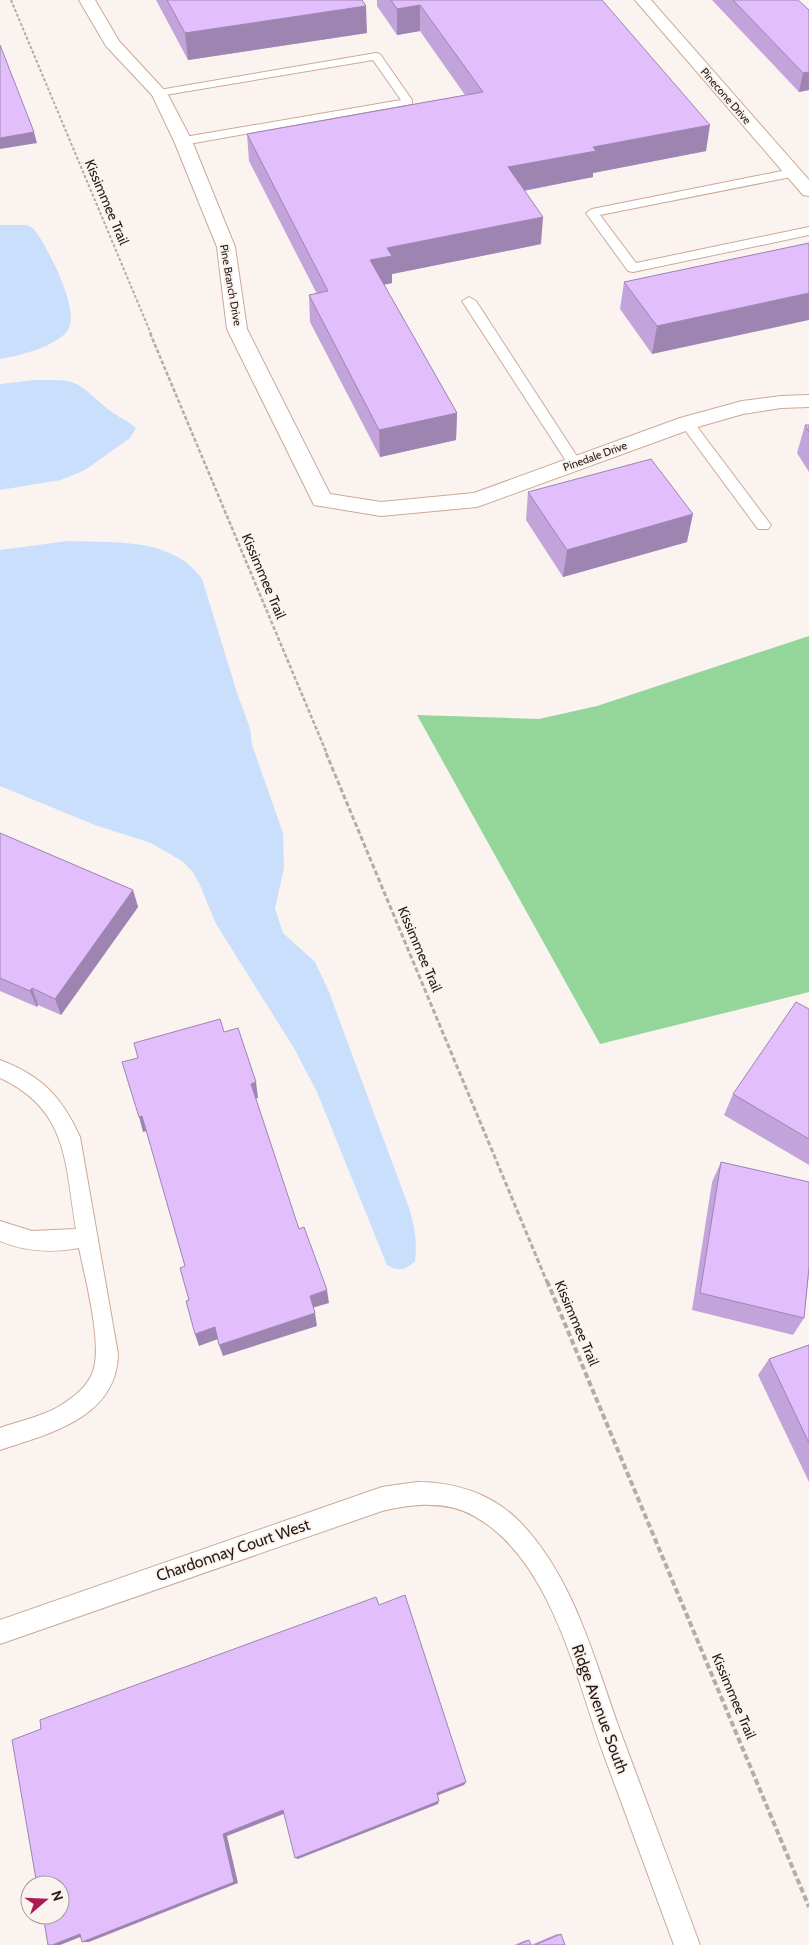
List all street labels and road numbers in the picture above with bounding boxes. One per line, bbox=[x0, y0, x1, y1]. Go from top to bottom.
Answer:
street label: Pinecone Drive bbox=[698, 65, 755, 127]
street label: Kissimmee Trail bbox=[81, 156, 133, 248]
street label: Pine Branch Drive bbox=[217, 243, 245, 327]
street label: Pinedale Drive bbox=[561, 438, 629, 474]
street label: Kissimmee Trail bbox=[238, 530, 290, 622]
street label: Kissimmee Trail bbox=[394, 903, 446, 995]
street label: Kissimmee Trail bbox=[551, 1277, 603, 1369]
street label: Chardonnay Court West bbox=[154, 1515, 313, 1585]
street label: Ridge Avenue South bbox=[568, 1642, 632, 1776]
street label: Kissimmee Trail bbox=[708, 1650, 760, 1742]

